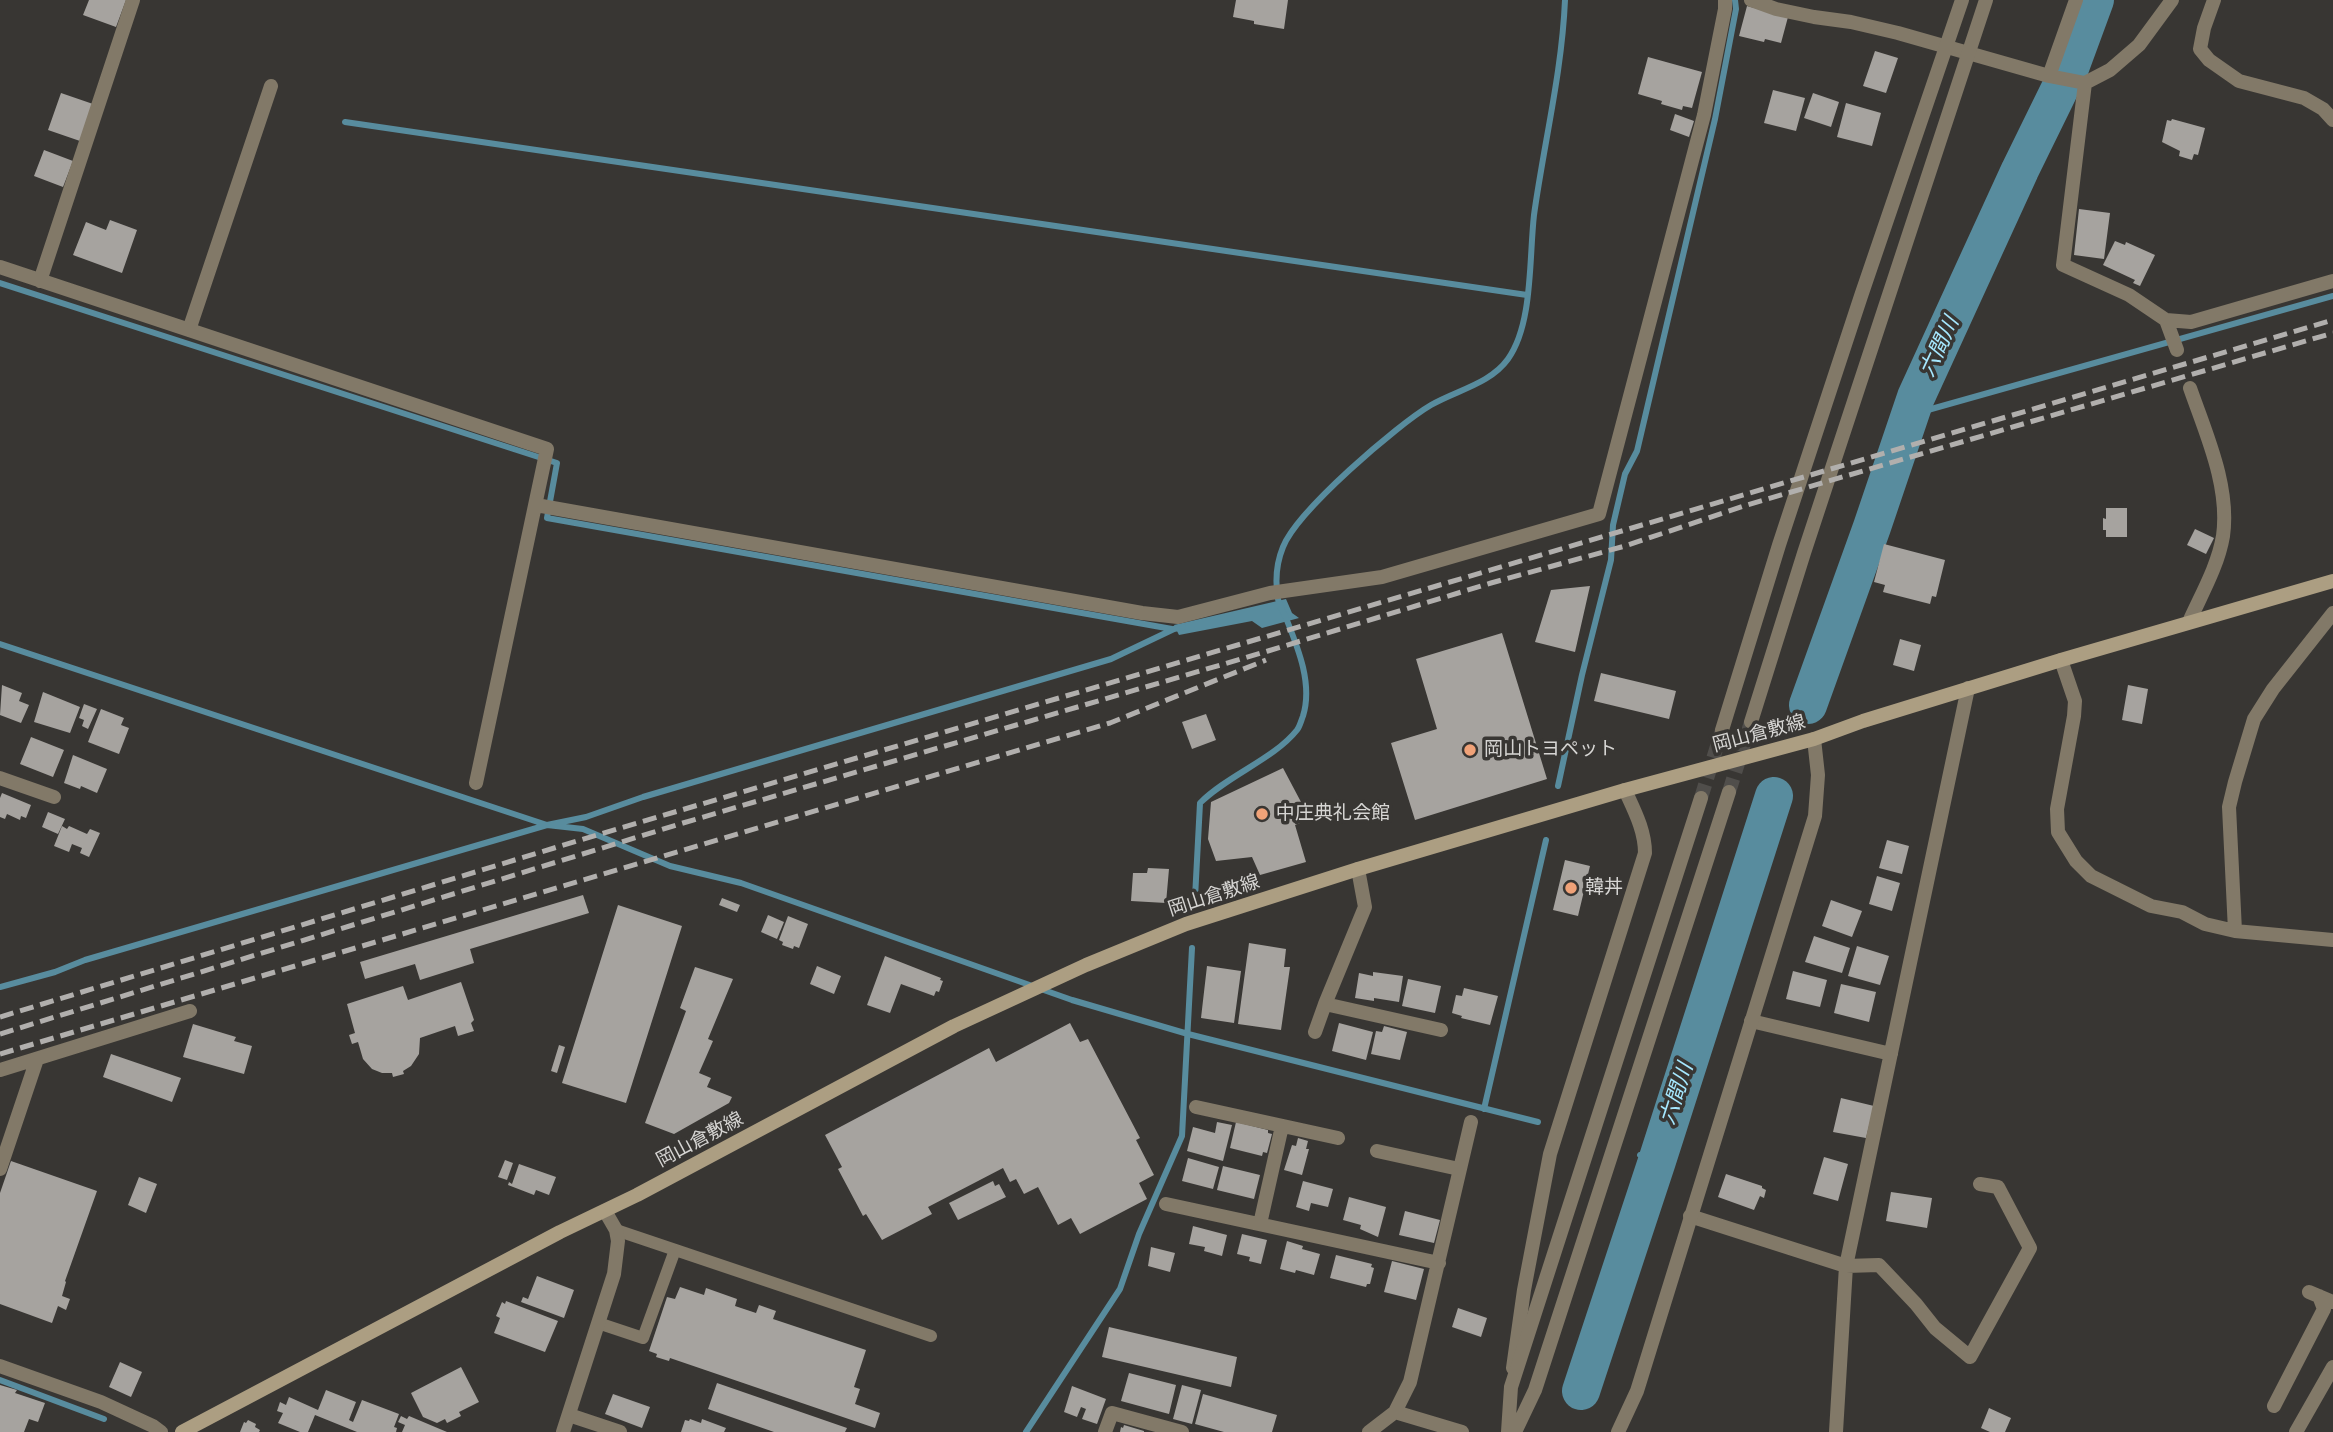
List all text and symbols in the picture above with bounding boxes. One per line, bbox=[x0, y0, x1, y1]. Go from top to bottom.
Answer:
water label: 六間川 bbox=[1915, 313, 1965, 381]
street label: 岡山倉敷線 bbox=[1710, 711, 1808, 757]
place label: 岡山トヨペット bbox=[1484, 739, 1617, 761]
marker: 岡山トヨペット bbox=[1462, 742, 1478, 758]
place label: 中庄典礼会館 bbox=[1276, 803, 1390, 825]
marker: 中庄典礼会館 bbox=[1254, 806, 1270, 822]
street label: 岡山倉敷線 bbox=[1165, 870, 1263, 922]
place label: 韓丼 bbox=[1585, 877, 1623, 899]
marker: 韓丼 bbox=[1563, 880, 1579, 896]
water label: 六間川 bbox=[1655, 1060, 1699, 1128]
street label: 岡山倉敷線 bbox=[653, 1108, 747, 1172]

